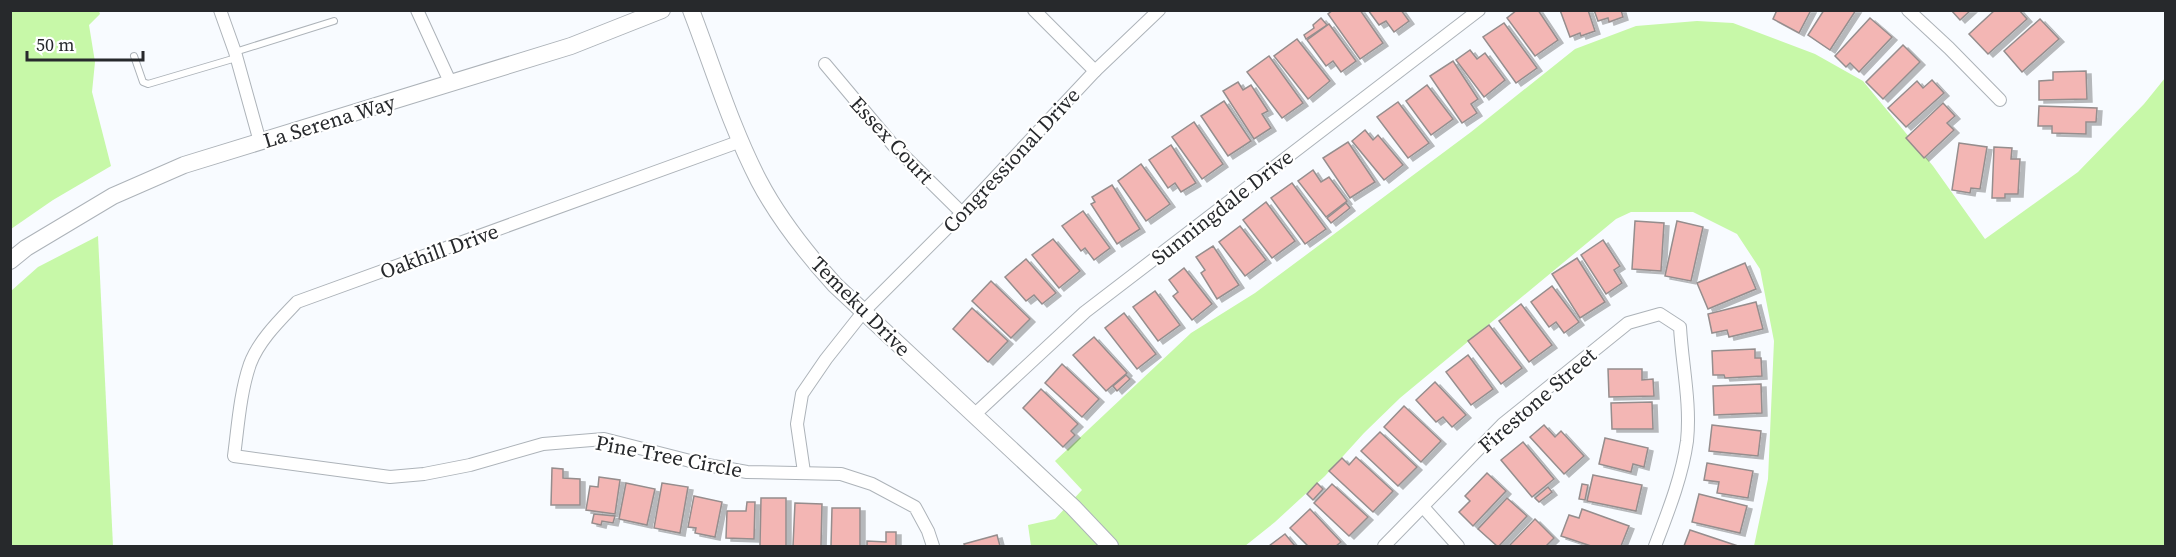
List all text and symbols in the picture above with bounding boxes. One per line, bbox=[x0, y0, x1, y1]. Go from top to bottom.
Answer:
scale bar bbox=[27, 24, 142, 62]
text: 50 m bbox=[36, 32, 74, 57]
street label: Congressional Drive bbox=[936, 81, 1086, 239]
street label: La Serena Way bbox=[259, 87, 399, 155]
street label: Essex Court bbox=[844, 90, 940, 190]
street label: Sunningdale Drive bbox=[1145, 142, 1299, 272]
street label: Oakhill Drive bbox=[376, 216, 502, 286]
street label: Temeku Drive bbox=[805, 250, 917, 362]
street label: Firestone Street bbox=[1472, 341, 1602, 459]
street label: Pine Tree Circle bbox=[593, 428, 745, 484]

